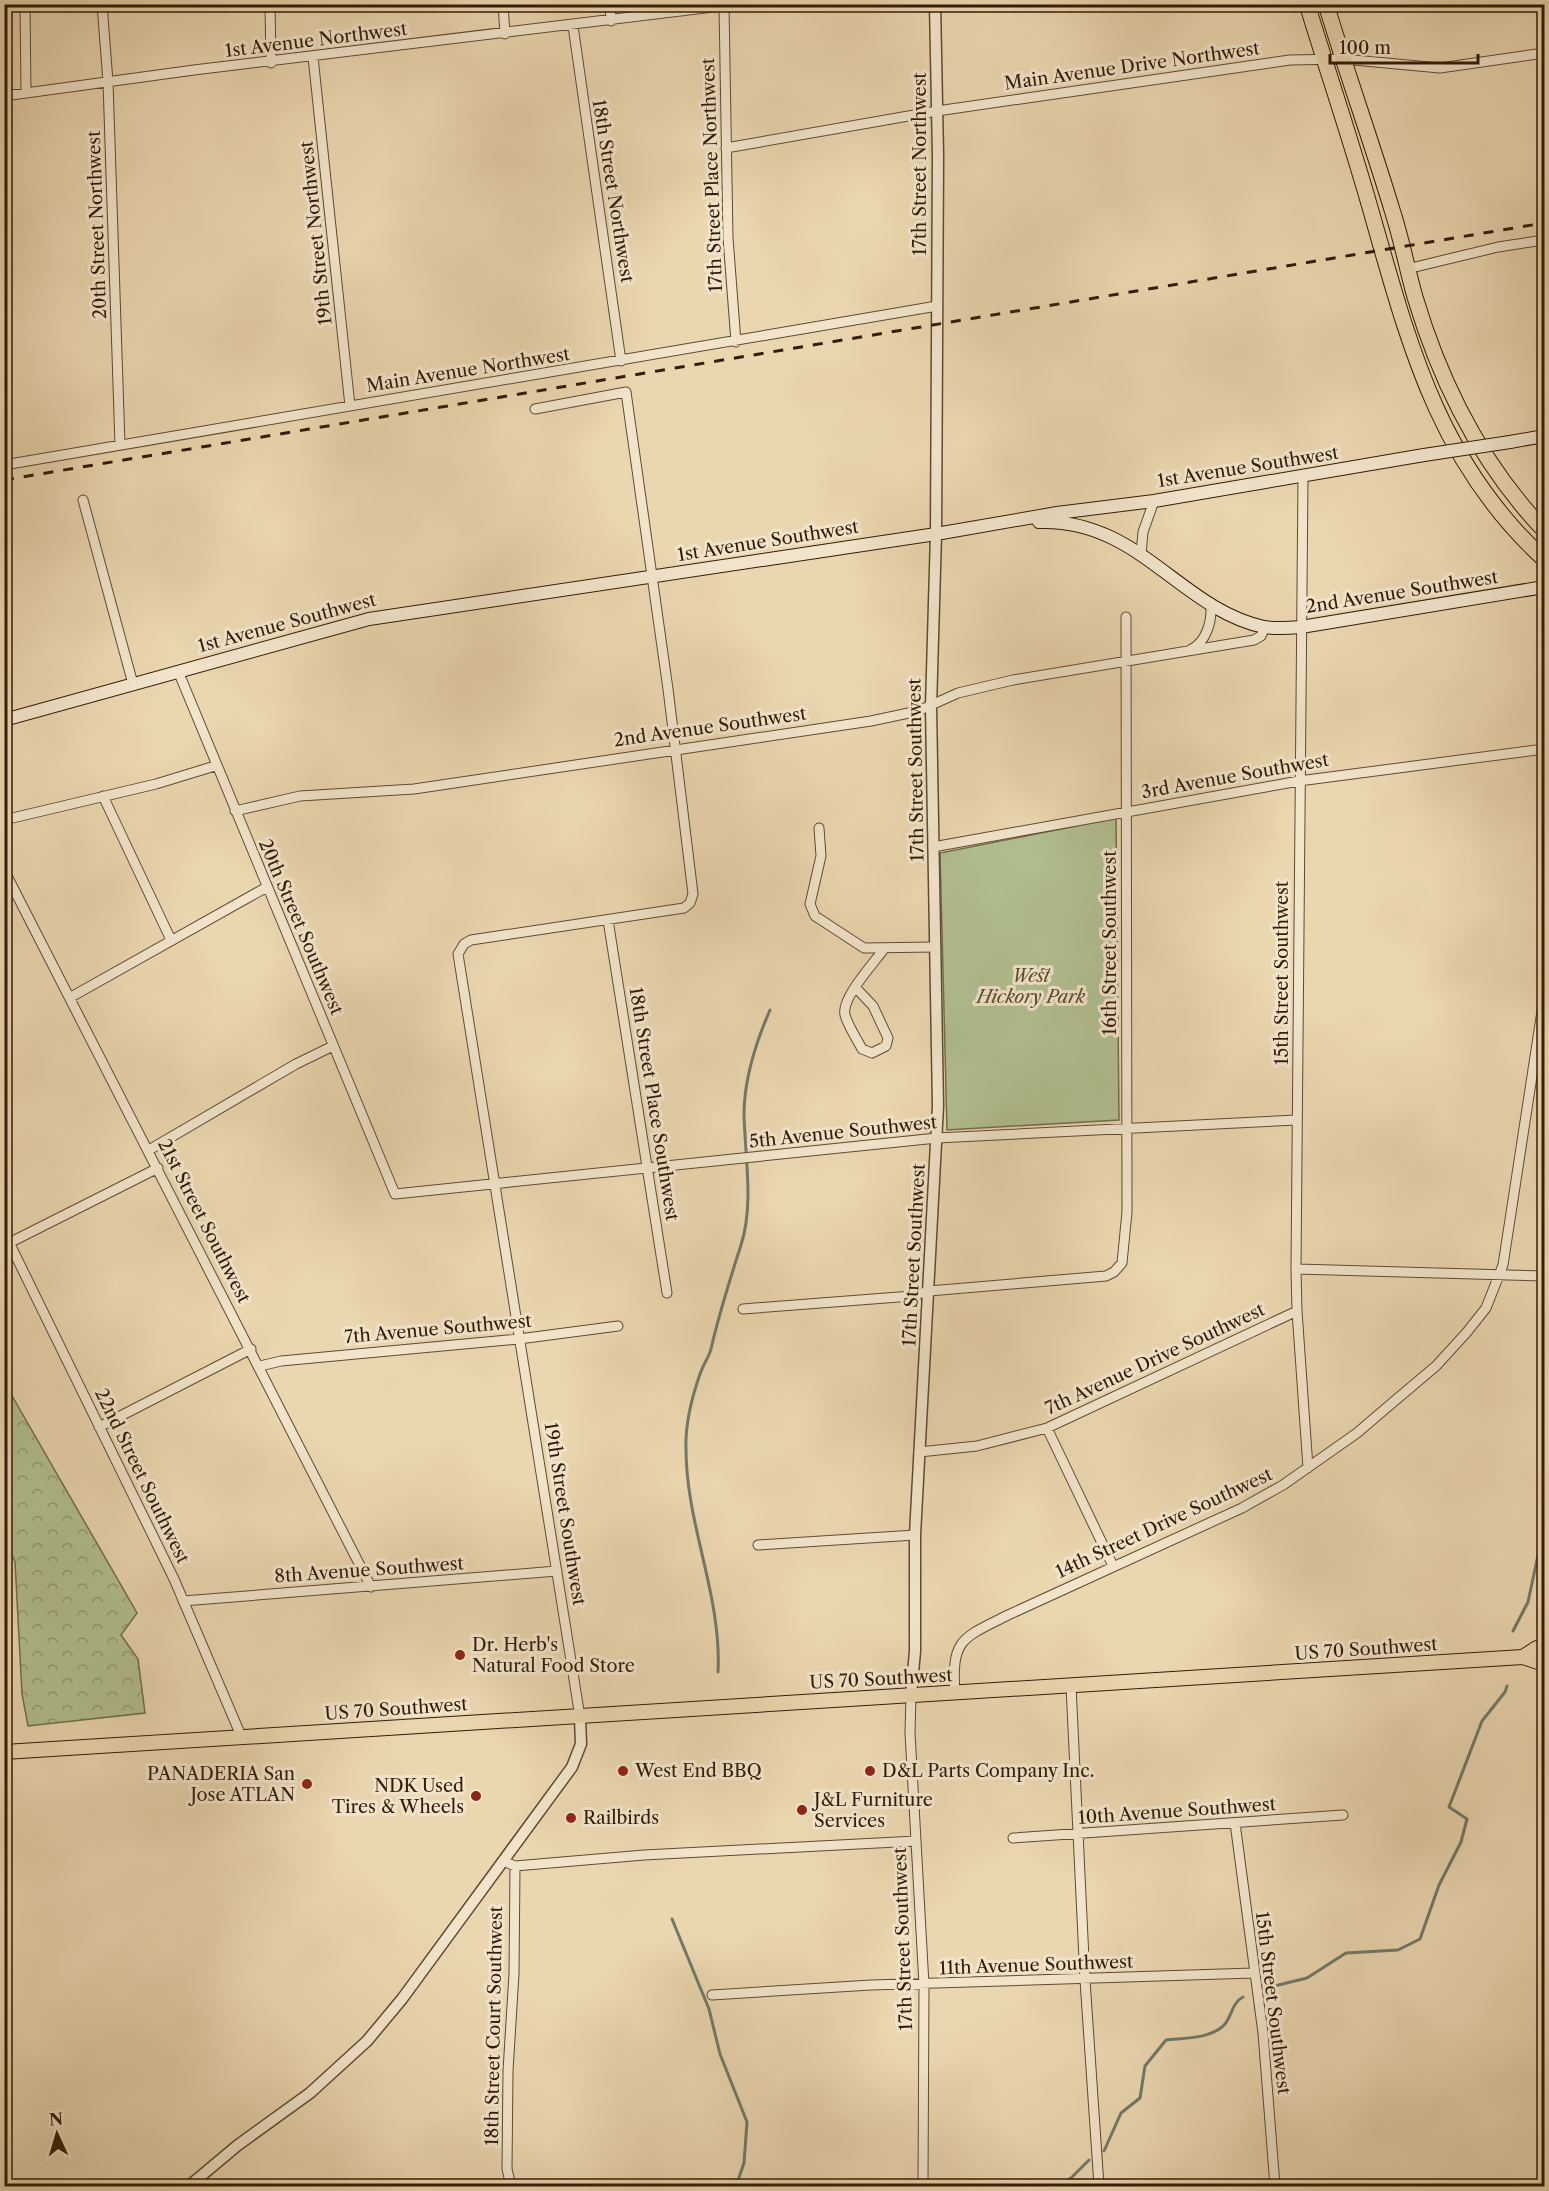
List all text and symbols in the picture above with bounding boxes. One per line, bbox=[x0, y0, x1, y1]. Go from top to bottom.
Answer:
street label: 1st Avenue Northwest bbox=[224, 18, 409, 62]
scale bar bbox=[1330, 27, 1478, 65]
street label: Main Avenue Drive Northwest bbox=[1003, 37, 1262, 95]
text: 100 m bbox=[1339, 37, 1391, 59]
street label: 17th Street Place Northwest bbox=[697, 57, 727, 293]
street label: 17th Street Northwest bbox=[909, 72, 931, 256]
street label: 18th Street Northwest bbox=[588, 98, 638, 285]
street label: 20th Street Northwest bbox=[83, 130, 111, 320]
street label: 19th Street Northwest bbox=[295, 139, 337, 326]
street label: Main Avenue Northwest bbox=[365, 343, 572, 397]
street label: 1st Avenue Southwest bbox=[1156, 442, 1341, 492]
street label: 1st Avenue Southwest bbox=[676, 516, 861, 566]
street label: 2nd Avenue Southwest bbox=[1304, 566, 1500, 618]
street label: 1st Avenue Southwest bbox=[196, 589, 379, 657]
street label: 17th Street Southwest bbox=[903, 678, 929, 862]
street label: 2nd Avenue Southwest bbox=[612, 703, 808, 751]
street label: 3rd Avenue Southwest bbox=[1140, 749, 1331, 803]
street label: 20th Street Southwest bbox=[254, 836, 348, 1019]
street label: 16th Street Southwest bbox=[1099, 850, 1121, 1036]
street label: 15th Street Southwest bbox=[1271, 880, 1293, 1065]
park label: West Hickory Park bbox=[975, 965, 1086, 1008]
street label: 18th Street Place Southwest bbox=[625, 986, 683, 1223]
street label: 5th Avenue Southwest bbox=[748, 1111, 939, 1153]
street label: 21st Street Southwest bbox=[153, 1135, 255, 1307]
street label: 17th Street Southwest bbox=[898, 1162, 930, 1347]
street label: 7th Avenue Drive Southwest bbox=[1042, 1298, 1269, 1420]
street label: 7th Avenue Southwest bbox=[343, 1310, 533, 1348]
street label: 22nd Street Southwest bbox=[90, 1385, 194, 1568]
street label: 19th Street Southwest bbox=[540, 1421, 590, 1608]
street label: 14th Street Drive Southwest bbox=[1052, 1463, 1276, 1583]
street label: 8th Avenue Southwest bbox=[274, 1552, 465, 1588]
street label: US 70 Southwest bbox=[1294, 1633, 1439, 1665]
place label: Dr. Herb's Natural Food Store bbox=[472, 1634, 635, 1677]
marker: Dr. Herb's Natural Food Store bbox=[453, 1648, 467, 1662]
street label: US 70 Southwest bbox=[809, 1664, 954, 1694]
street label: US 70 Southwest bbox=[324, 1693, 469, 1725]
place label: West End BBQ bbox=[634, 1760, 762, 1782]
place label: D&L Parts Company Inc. bbox=[882, 1760, 1094, 1782]
place label: PANADERIA San Jose ATLAN bbox=[147, 1763, 295, 1806]
marker: West End BBQ bbox=[616, 1764, 630, 1778]
marker: D&L Parts Company Inc. bbox=[863, 1764, 877, 1778]
place label: NDK Used Tires & Wheels bbox=[332, 1775, 464, 1818]
marker: PANADERIA San Jose ATLAN bbox=[300, 1777, 314, 1791]
marker: NDK Used Tires & Wheels bbox=[469, 1789, 483, 1803]
place label: J&L Furniture Services bbox=[811, 1789, 933, 1832]
street label: 10th Avenue Southwest bbox=[1077, 1793, 1277, 1829]
marker: J&L Furniture Services bbox=[795, 1803, 809, 1817]
place label: Railbirds bbox=[583, 1807, 659, 1829]
marker: Railbirds bbox=[564, 1811, 578, 1825]
street label: 17th Street Southwest bbox=[889, 1846, 917, 2031]
street label: 18th Street Court Southwest bbox=[481, 1905, 507, 2146]
street label: 15th Street Southwest bbox=[1251, 1910, 1295, 2096]
street label: 11th Avenue Southwest bbox=[939, 1951, 1134, 1979]
north arrow bbox=[27, 2104, 87, 2164]
text: N bbox=[48, 2109, 64, 2129]

